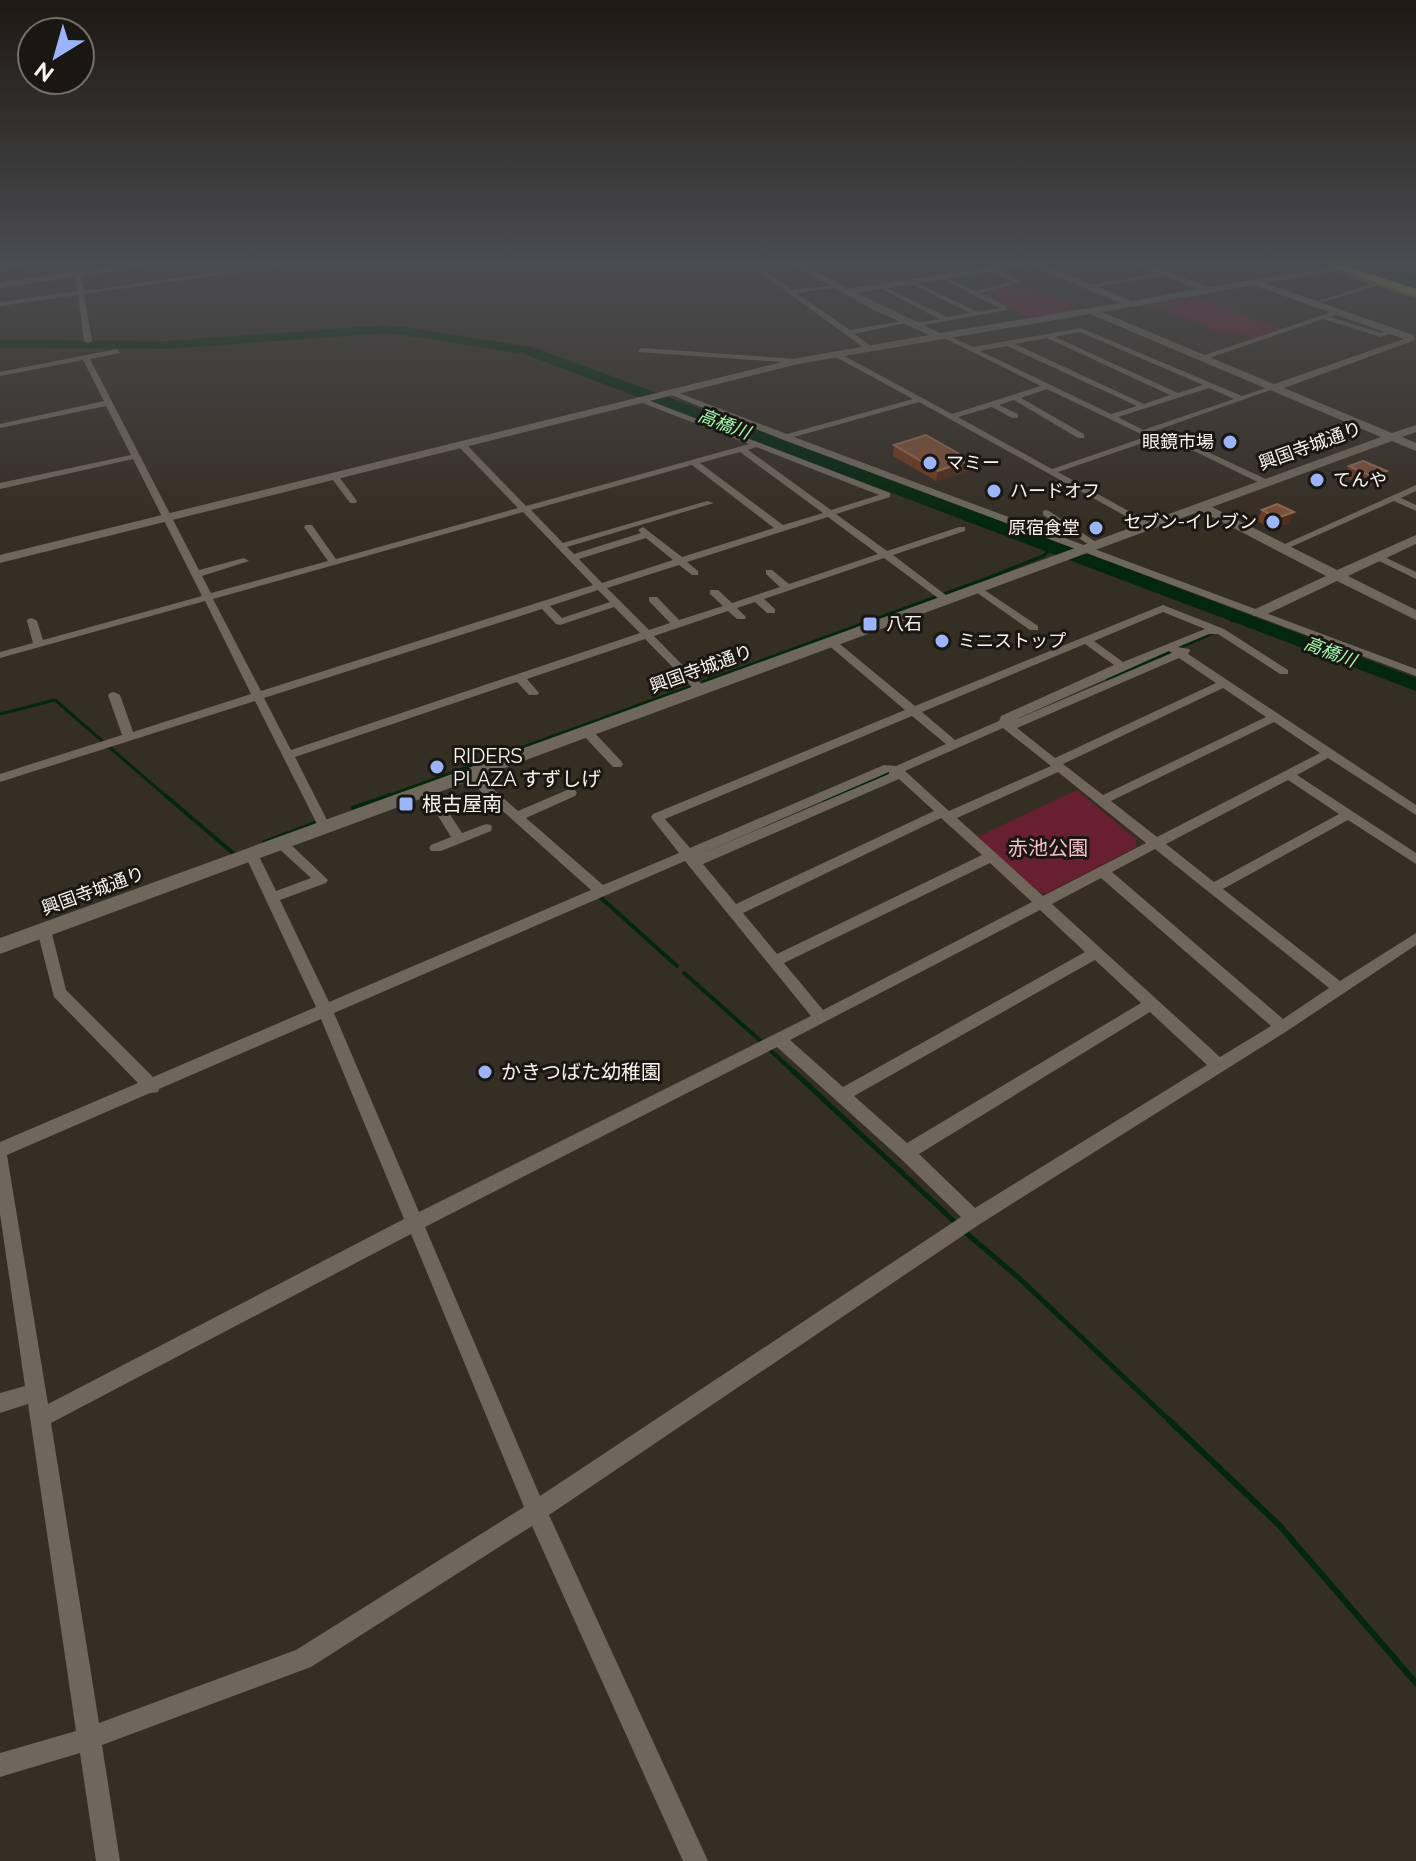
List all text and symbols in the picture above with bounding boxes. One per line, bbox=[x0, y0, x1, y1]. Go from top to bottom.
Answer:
north arrow bbox=[16, 16, 96, 96]
text: N bbox=[29, 57, 58, 87]
water label: 高橋川 bbox=[695, 404, 755, 444]
street label: 興国寺城通り bbox=[1255, 417, 1364, 474]
place label: 眼鏡市場 bbox=[1142, 431, 1214, 452]
marker: 眼鏡市場 bbox=[1221, 433, 1239, 451]
place label: マミー bbox=[946, 452, 1000, 473]
marker: マミー bbox=[921, 454, 939, 472]
place label: てんや bbox=[1333, 469, 1387, 490]
marker: てんや bbox=[1308, 471, 1326, 489]
place label: ハードオフ bbox=[1010, 480, 1100, 501]
marker: ハードオフ bbox=[985, 482, 1003, 500]
place label: セブン-イレブン bbox=[1123, 511, 1257, 532]
marker: セブン-イレブン bbox=[1264, 513, 1282, 531]
place label: 原宿食堂 bbox=[1008, 517, 1080, 538]
marker: 原宿食堂 bbox=[1087, 519, 1105, 537]
place label: 八石 bbox=[886, 613, 922, 634]
marker: 八石 bbox=[861, 615, 879, 633]
place label: ミニストップ bbox=[958, 630, 1066, 651]
marker: ミニストップ bbox=[933, 632, 951, 650]
water label: 高橋川 bbox=[1301, 632, 1361, 672]
street label: 興国寺城通り bbox=[646, 640, 755, 697]
place label: RIDERS PLAZA すずしげ bbox=[453, 744, 601, 791]
marker: RIDERS PLAZA すずしげ bbox=[428, 758, 446, 776]
place label: 根古屋南 bbox=[422, 792, 502, 816]
marker: 根古屋南 bbox=[397, 795, 415, 813]
park label: 赤池公園 bbox=[1008, 836, 1088, 860]
street label: 興国寺城通り bbox=[38, 862, 147, 919]
place label: かきつばた幼稚園 bbox=[501, 1060, 661, 1084]
marker: かきつばた幼稚園 bbox=[476, 1063, 494, 1081]

